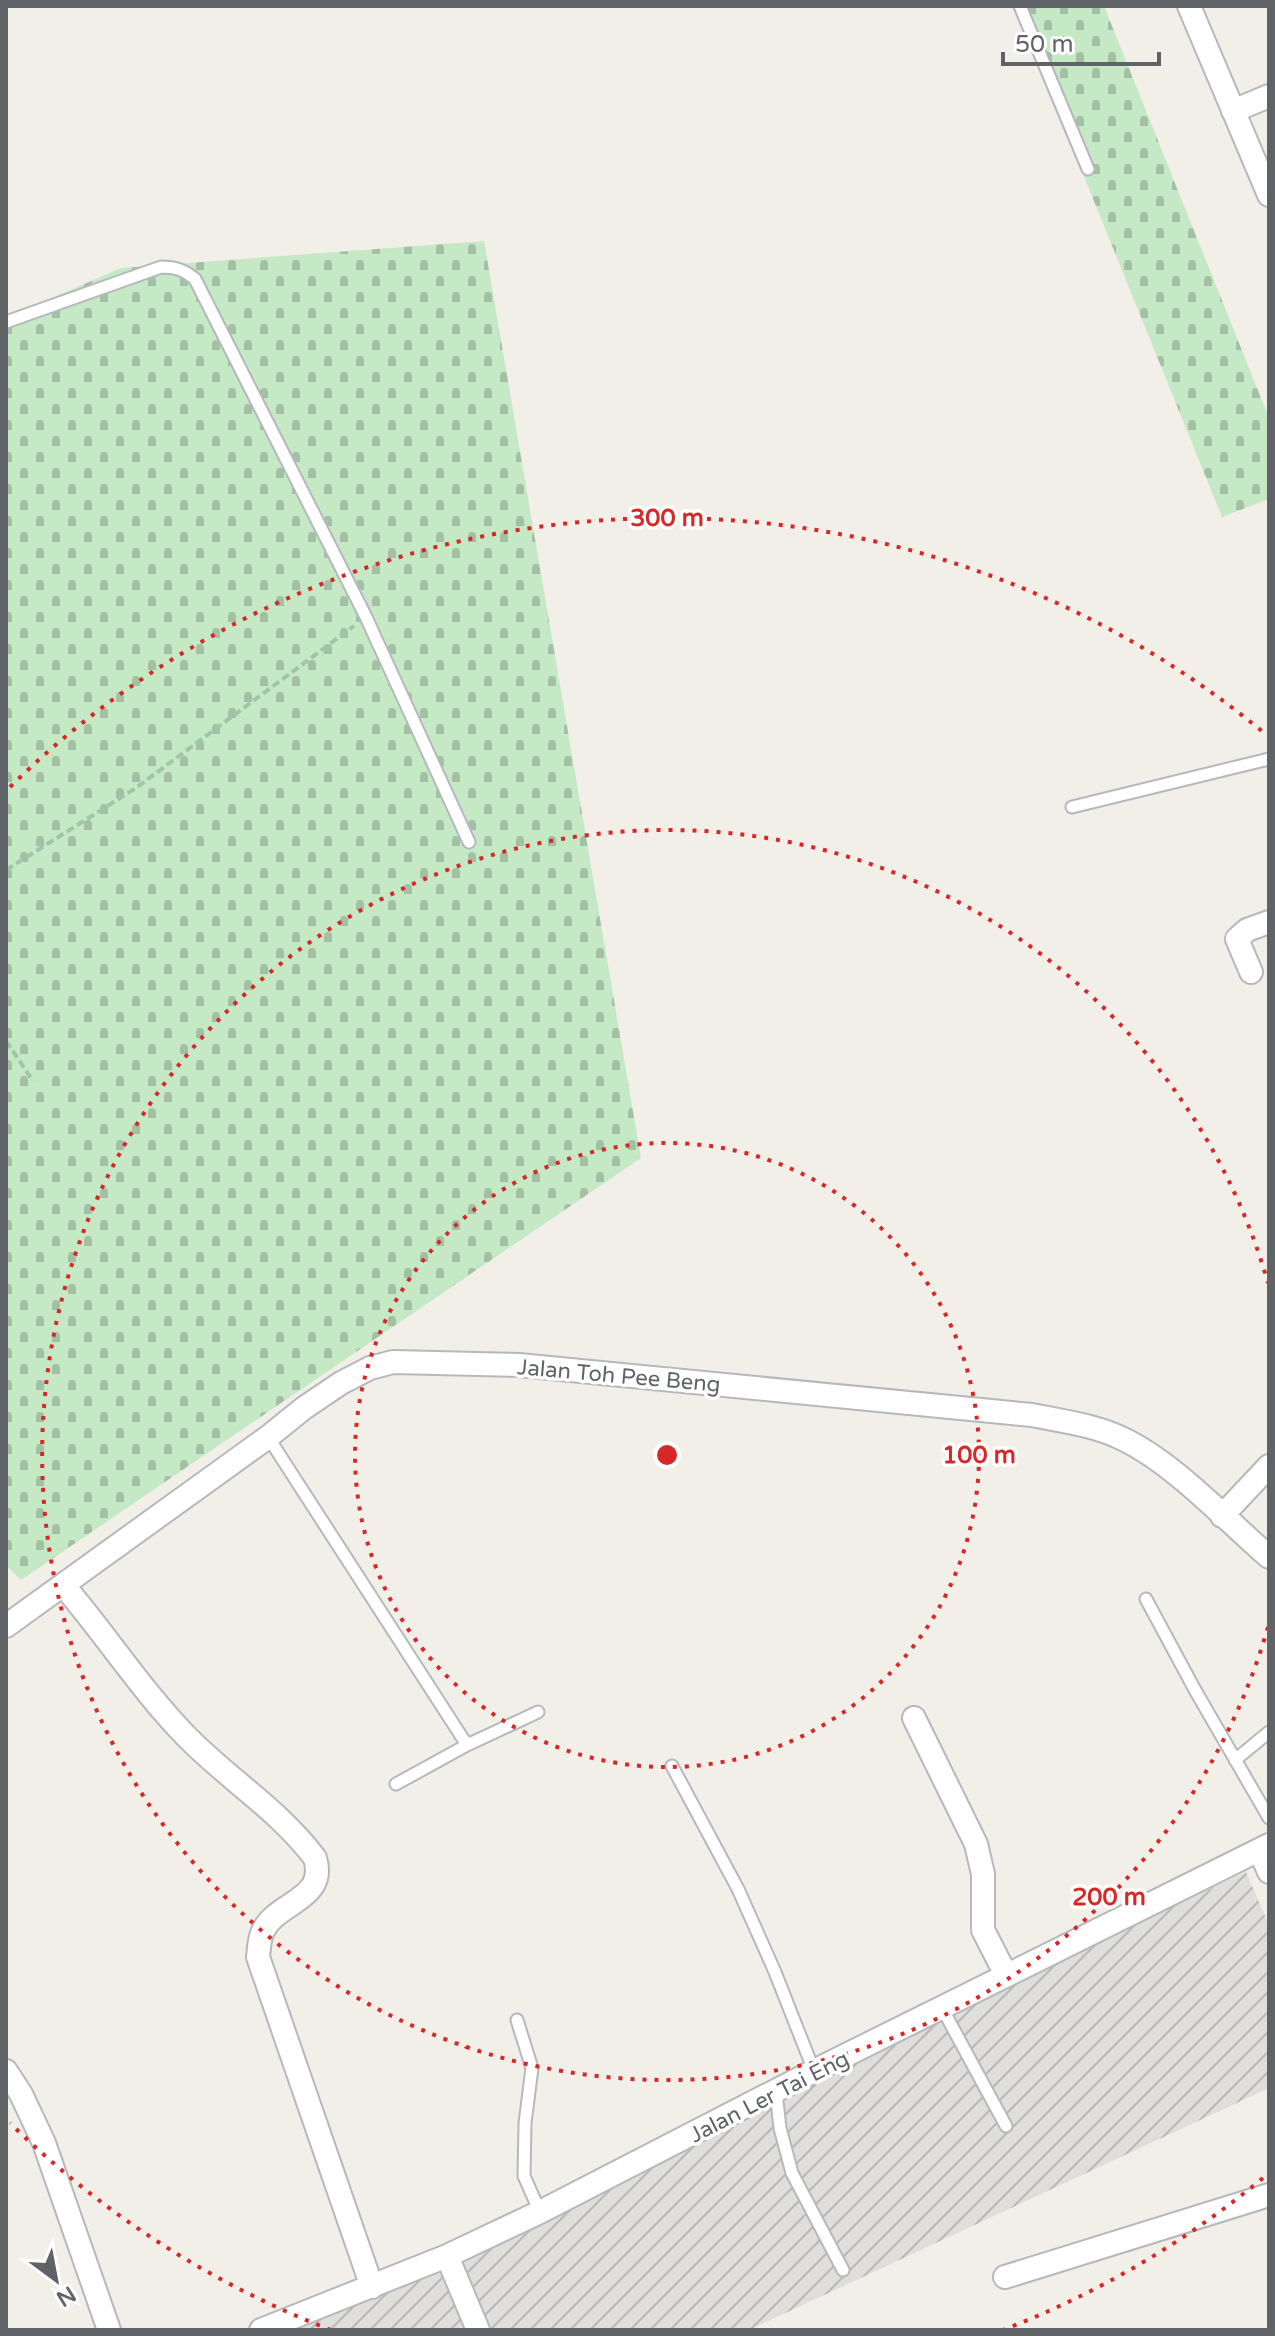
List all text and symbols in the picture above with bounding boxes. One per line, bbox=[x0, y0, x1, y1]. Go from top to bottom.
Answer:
scale bar bbox=[1003, 16, 1159, 66]
text: 50 m bbox=[1015, 30, 1073, 59]
text: 300 m bbox=[630, 504, 704, 533]
street label: Jalan Toh Pee Beng bbox=[516, 1354, 722, 1398]
centre of rings bbox=[653, 1441, 681, 1469]
text: 100 m bbox=[942, 1441, 1016, 1470]
text: 200 m bbox=[1072, 1883, 1146, 1912]
street label: Jalan Ler Tai Eng bbox=[685, 2046, 853, 2148]
north arrow bbox=[16, 2240, 96, 2320]
text: N bbox=[52, 2280, 80, 2312]

